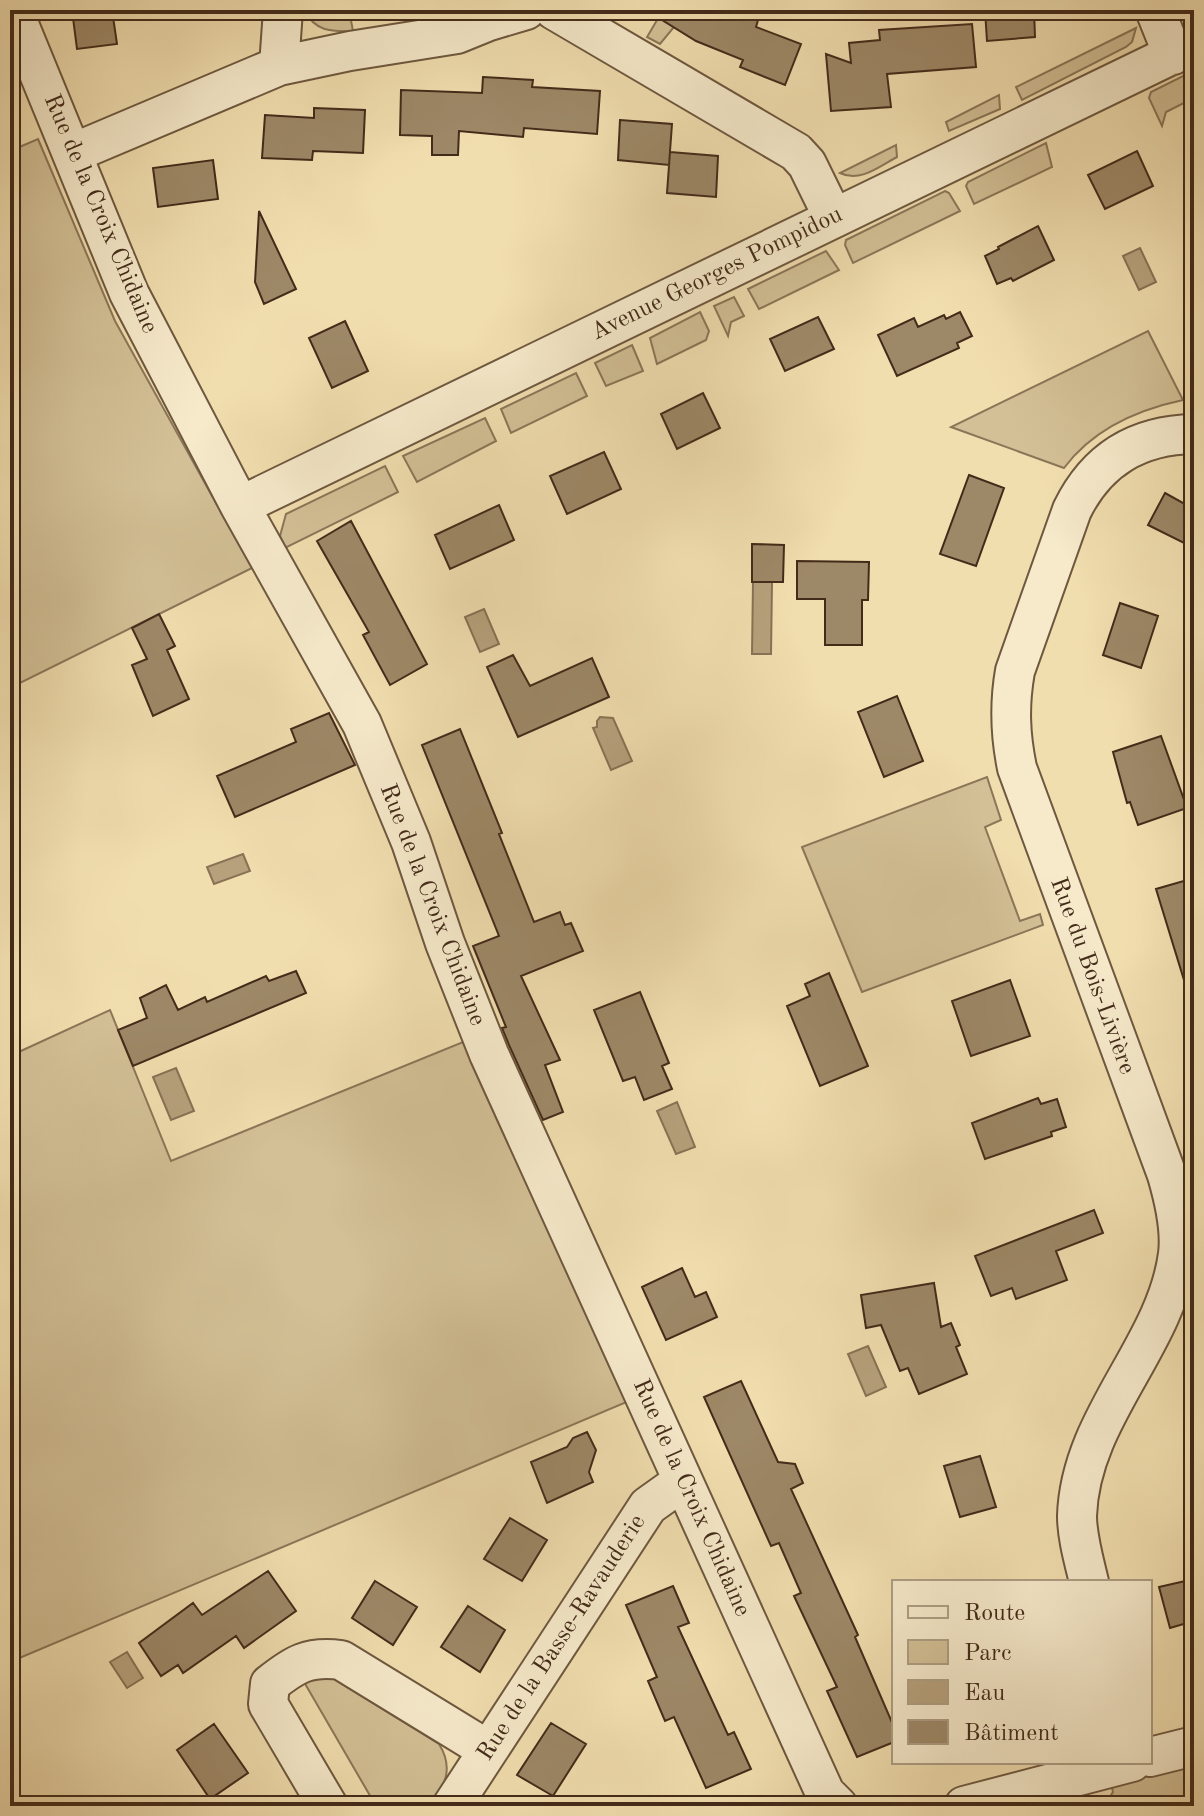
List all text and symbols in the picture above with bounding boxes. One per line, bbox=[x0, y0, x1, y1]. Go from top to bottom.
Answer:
street label: Rue de la Croix Chidaine bbox=[39, 91, 161, 337]
street label: Avenue Georges Pompidou bbox=[588, 203, 847, 345]
street label: Rue de la Croix Chidaine bbox=[375, 781, 489, 1029]
street label: Rue du Bois-Livière bbox=[1045, 874, 1139, 1078]
street label: Rue de la Croix Chidaine bbox=[628, 1376, 754, 1620]
street label: Rue de la Basse-Ravauderie bbox=[473, 1511, 651, 1765]
legend bbox=[892, 1580, 1152, 1764]
text: Route bbox=[964, 1602, 1025, 1626]
text: Parc bbox=[964, 1642, 1011, 1666]
text: Eau bbox=[964, 1682, 1005, 1706]
text: Bâtiment bbox=[964, 1722, 1059, 1746]

